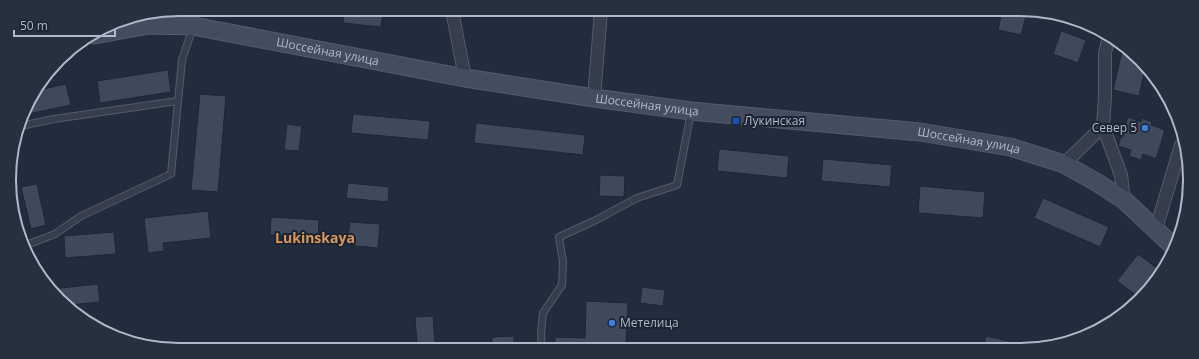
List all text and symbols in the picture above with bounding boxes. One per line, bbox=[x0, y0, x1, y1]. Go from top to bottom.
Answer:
scale bar bbox=[14, 12, 115, 38]
text: 50 m bbox=[20, 17, 48, 34]
street label: Шоссейная улица bbox=[275, 33, 381, 69]
street label: Шоссейная улица bbox=[594, 89, 700, 120]
place label: Лукинская bbox=[744, 112, 805, 129]
marker: Лукинская bbox=[731, 116, 741, 126]
place label: Север 5 bbox=[1092, 119, 1137, 136]
street label: Шоссейная улица bbox=[916, 123, 1023, 158]
marker: Север 5 bbox=[1140, 123, 1150, 133]
district label: Lukinskaya bbox=[275, 228, 355, 247]
place label: Метелица bbox=[620, 314, 679, 331]
marker: Метелица bbox=[607, 318, 617, 328]

